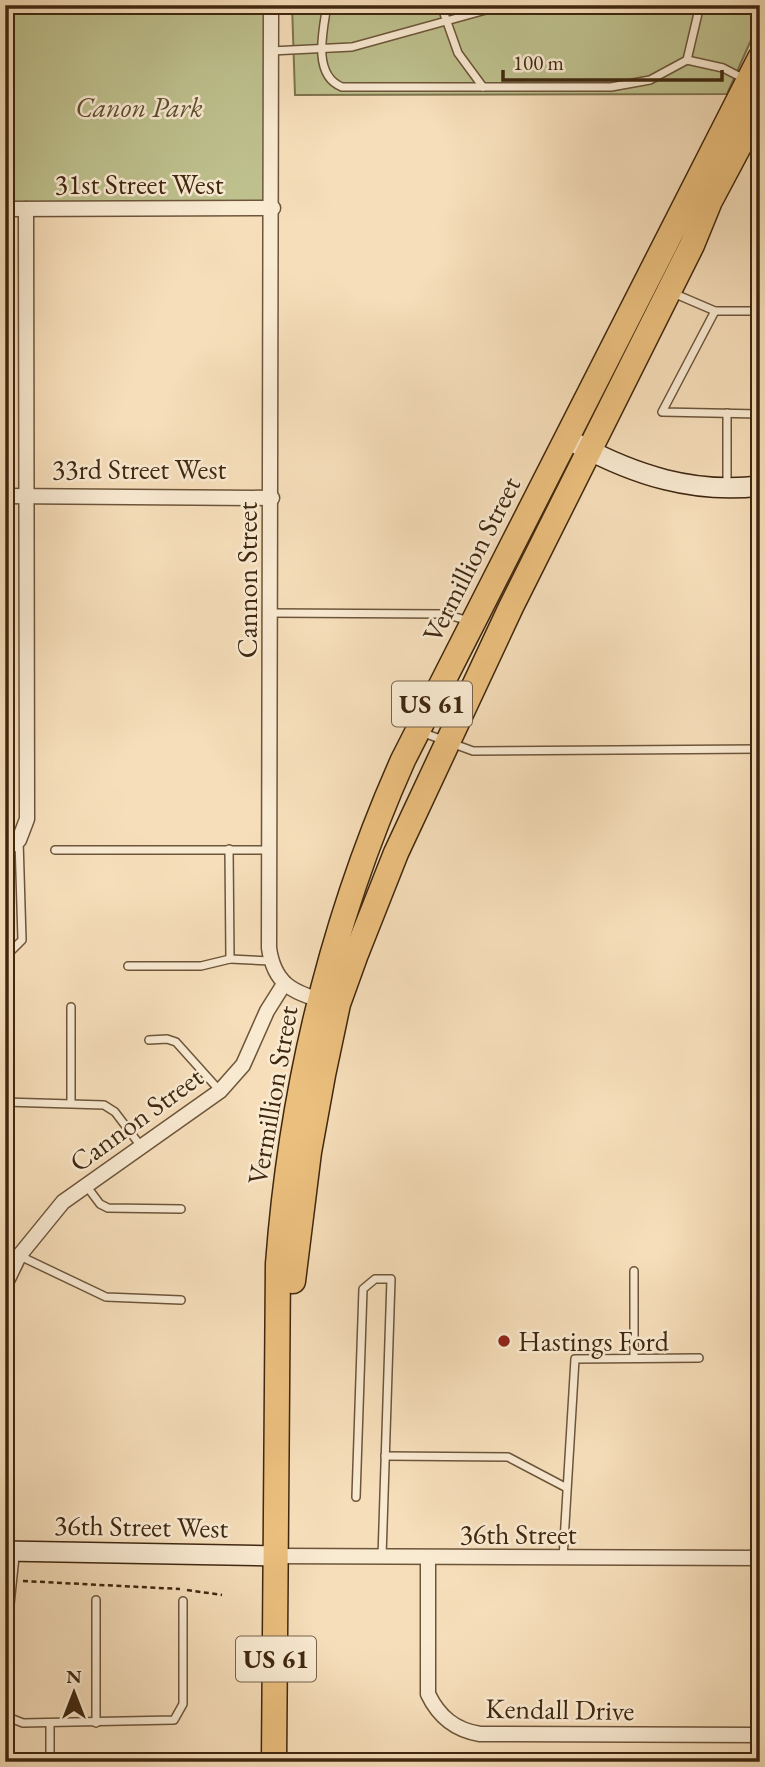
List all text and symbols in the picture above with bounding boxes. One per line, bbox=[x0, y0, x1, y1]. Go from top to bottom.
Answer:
scale bar bbox=[503, 38, 721, 82]
text: 100 m bbox=[513, 49, 564, 76]
park label: Canon Park bbox=[75, 89, 203, 125]
street label: 31st Street West bbox=[54, 166, 224, 202]
street label: 33rd Street West bbox=[52, 451, 227, 487]
street label: Vermillion Street bbox=[414, 470, 528, 648]
street label: Cannon Street bbox=[229, 502, 265, 658]
road number: US 61 bbox=[392, 682, 472, 726]
street label: Vermillion Street bbox=[239, 1003, 305, 1187]
street label: Cannon Street bbox=[62, 1058, 210, 1180]
place label: Hastings Ford bbox=[518, 1323, 670, 1359]
marker: Hastings Ford bbox=[496, 1333, 512, 1349]
street label: 36th Street West bbox=[53, 1506, 229, 1546]
street label: 36th Street bbox=[459, 1516, 577, 1552]
road number: US 61 bbox=[236, 1636, 316, 1682]
north arrow bbox=[38, 1658, 108, 1728]
text: N bbox=[66, 1664, 82, 1689]
street label: Kendall Drive bbox=[485, 1690, 635, 1728]

